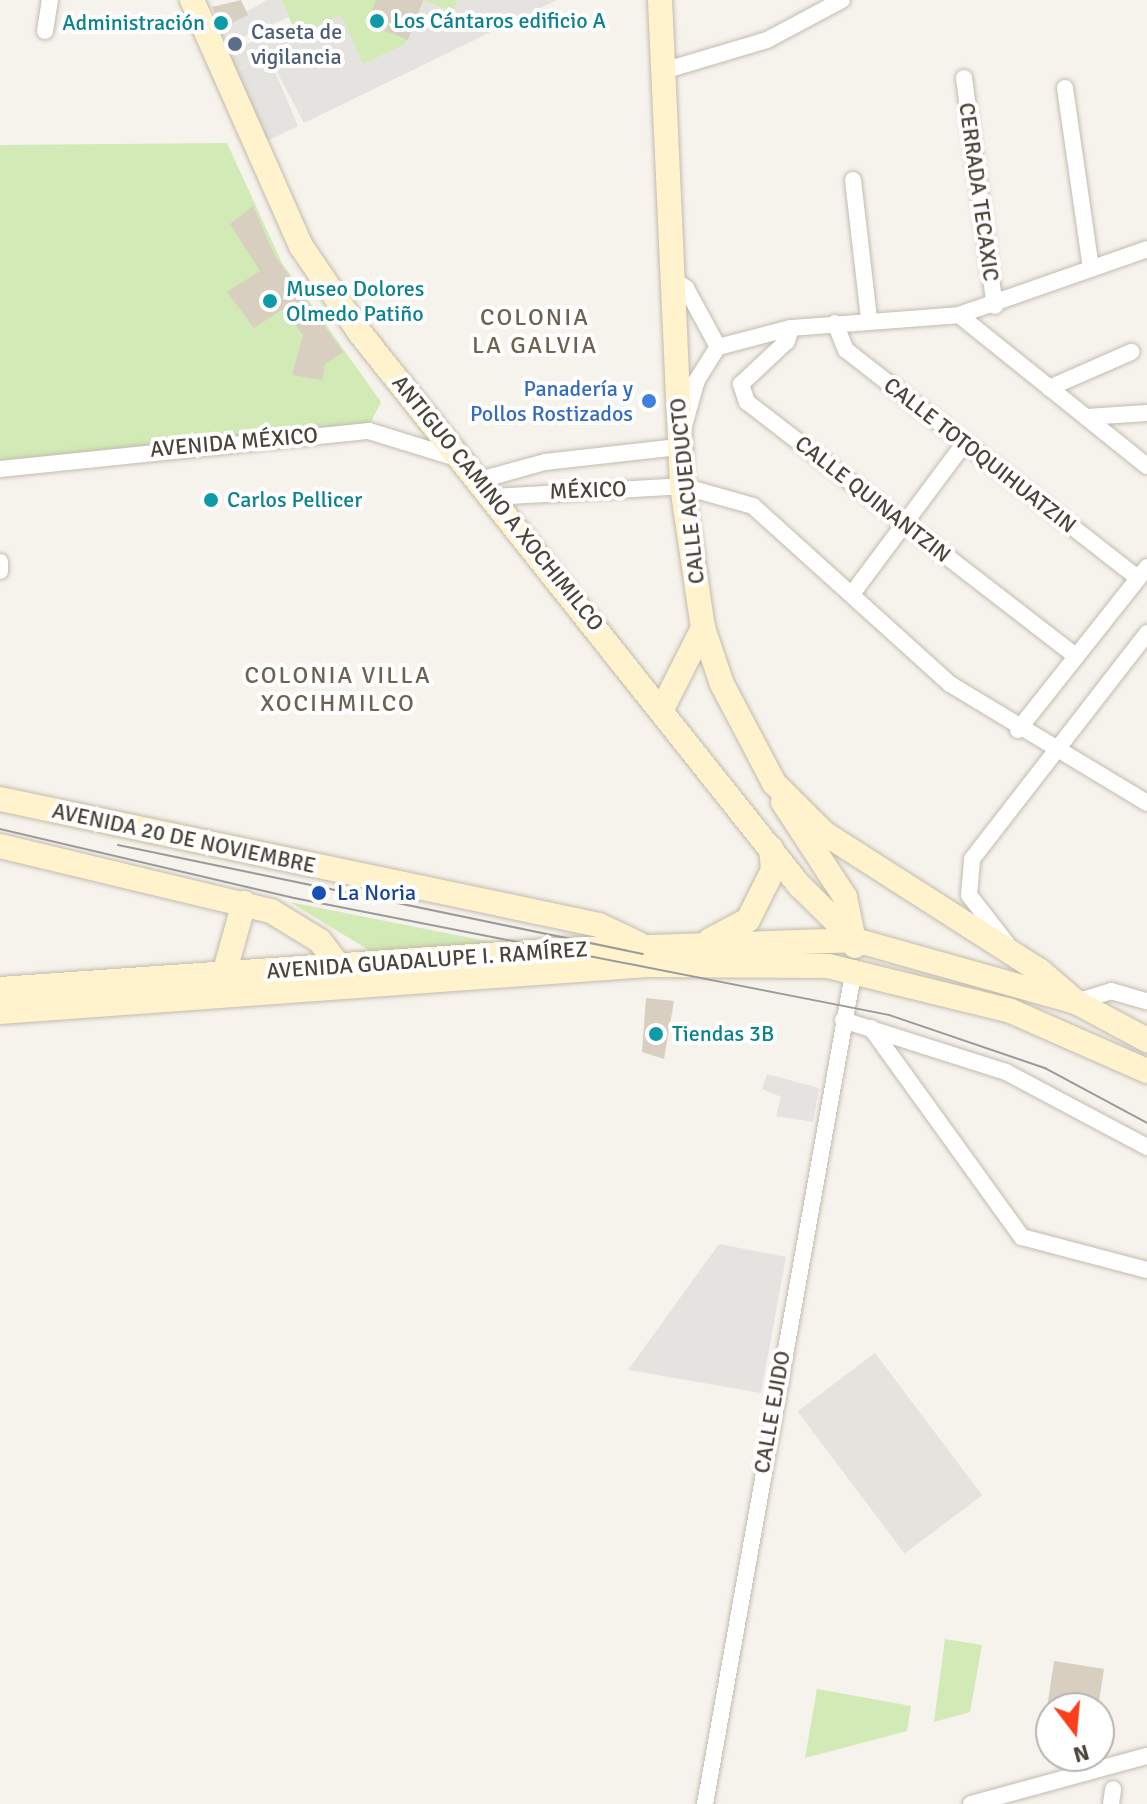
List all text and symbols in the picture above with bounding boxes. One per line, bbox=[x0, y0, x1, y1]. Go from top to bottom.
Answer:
place label: Los Cántaros edificio A bbox=[393, 8, 606, 34]
place label: Administración bbox=[62, 10, 205, 36]
marker: Los Cántaros edificio A bbox=[368, 12, 386, 30]
marker: Administración bbox=[212, 14, 230, 32]
place label: Caseta de vigilancia bbox=[251, 18, 342, 70]
marker: Caseta de vigilancia bbox=[226, 35, 244, 53]
street label: CERRADA TECAXIC bbox=[953, 101, 1005, 283]
place label: Museo Dolores Olmedo Patiño bbox=[286, 275, 424, 326]
marker: Museo Dolores Olmedo Patiño bbox=[261, 292, 279, 310]
district label: COLONIA LA GALVIA bbox=[472, 304, 598, 360]
street label: ANTIGUO CAMINO A XOCHIMILCO bbox=[387, 370, 609, 636]
street label: CALLE TOTOQUIHUATZIN bbox=[879, 372, 1081, 538]
place label: Panadería y Pollos Rostizados bbox=[470, 375, 633, 426]
marker: Panadería y Pollos Rostizados bbox=[640, 392, 658, 410]
street label: CALLE ACUEDUCTO bbox=[664, 397, 710, 585]
street label: AVENIDA MÉXICO bbox=[149, 422, 319, 462]
street label: CALLE QUINANTZIN bbox=[790, 430, 956, 568]
street label: MÉXICO bbox=[549, 475, 627, 505]
place label: Carlos Pellicer bbox=[227, 487, 362, 513]
marker: Carlos Pellicer bbox=[202, 491, 220, 509]
district label: COLONIA VILLA XOCIHMILCO bbox=[244, 662, 432, 718]
street label: AVENIDA 20 DE NOVIEMBRE bbox=[50, 797, 318, 879]
place label: La Noria bbox=[337, 880, 416, 906]
marker: La Noria bbox=[308, 882, 330, 904]
street label: AVENIDA GUADALUPE I. RAMÍREZ bbox=[266, 936, 588, 984]
place label: Tiendas 3B bbox=[672, 1021, 774, 1047]
marker: Tiendas 3B bbox=[647, 1025, 665, 1043]
street label: CALLE EJIDO bbox=[748, 1349, 796, 1475]
north arrow bbox=[1035, 1692, 1115, 1772]
text: N bbox=[1070, 1739, 1092, 1769]

